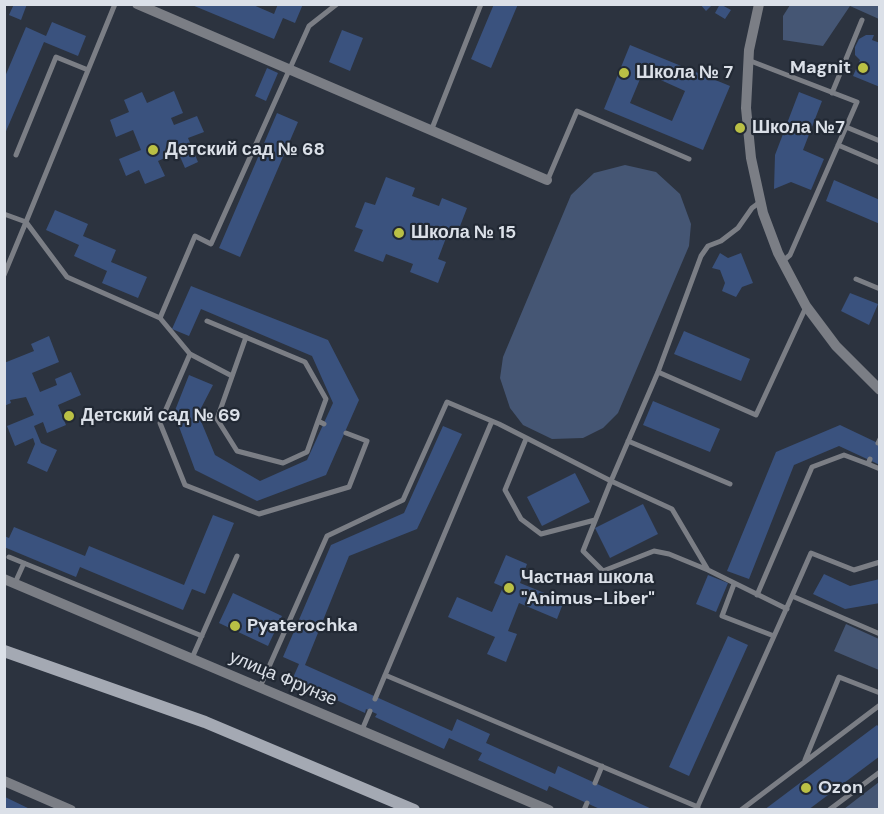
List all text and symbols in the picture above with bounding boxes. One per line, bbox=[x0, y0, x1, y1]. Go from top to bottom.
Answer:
place label: Magnit bbox=[790, 57, 851, 79]
marker: Magnit bbox=[856, 61, 870, 75]
place label: Школа № 7 bbox=[636, 62, 733, 84]
marker: Школа № 7 bbox=[617, 66, 631, 80]
place label: Школа №7 bbox=[752, 117, 845, 139]
marker: Школа №7 bbox=[733, 121, 747, 135]
place label: Детский сад № 68 bbox=[165, 139, 325, 161]
marker: Детский сад № 68 bbox=[146, 143, 160, 157]
place label: Школа № 15 bbox=[411, 222, 516, 244]
marker: Школа № 15 bbox=[392, 226, 406, 240]
place label: Детский сад № 69 bbox=[81, 405, 240, 427]
marker: Детский сад № 69 bbox=[62, 409, 76, 423]
place label: Частная школа "Animus-Liber" bbox=[521, 567, 655, 610]
marker: Частная школа "Animus-Liber" bbox=[502, 581, 516, 595]
place label: Pyaterochka bbox=[247, 615, 358, 637]
marker: Pyaterochka bbox=[228, 619, 242, 633]
street label: улица Фрунзе bbox=[226, 647, 340, 711]
place label: Ozon bbox=[818, 777, 863, 799]
marker: Ozon bbox=[799, 781, 813, 795]

